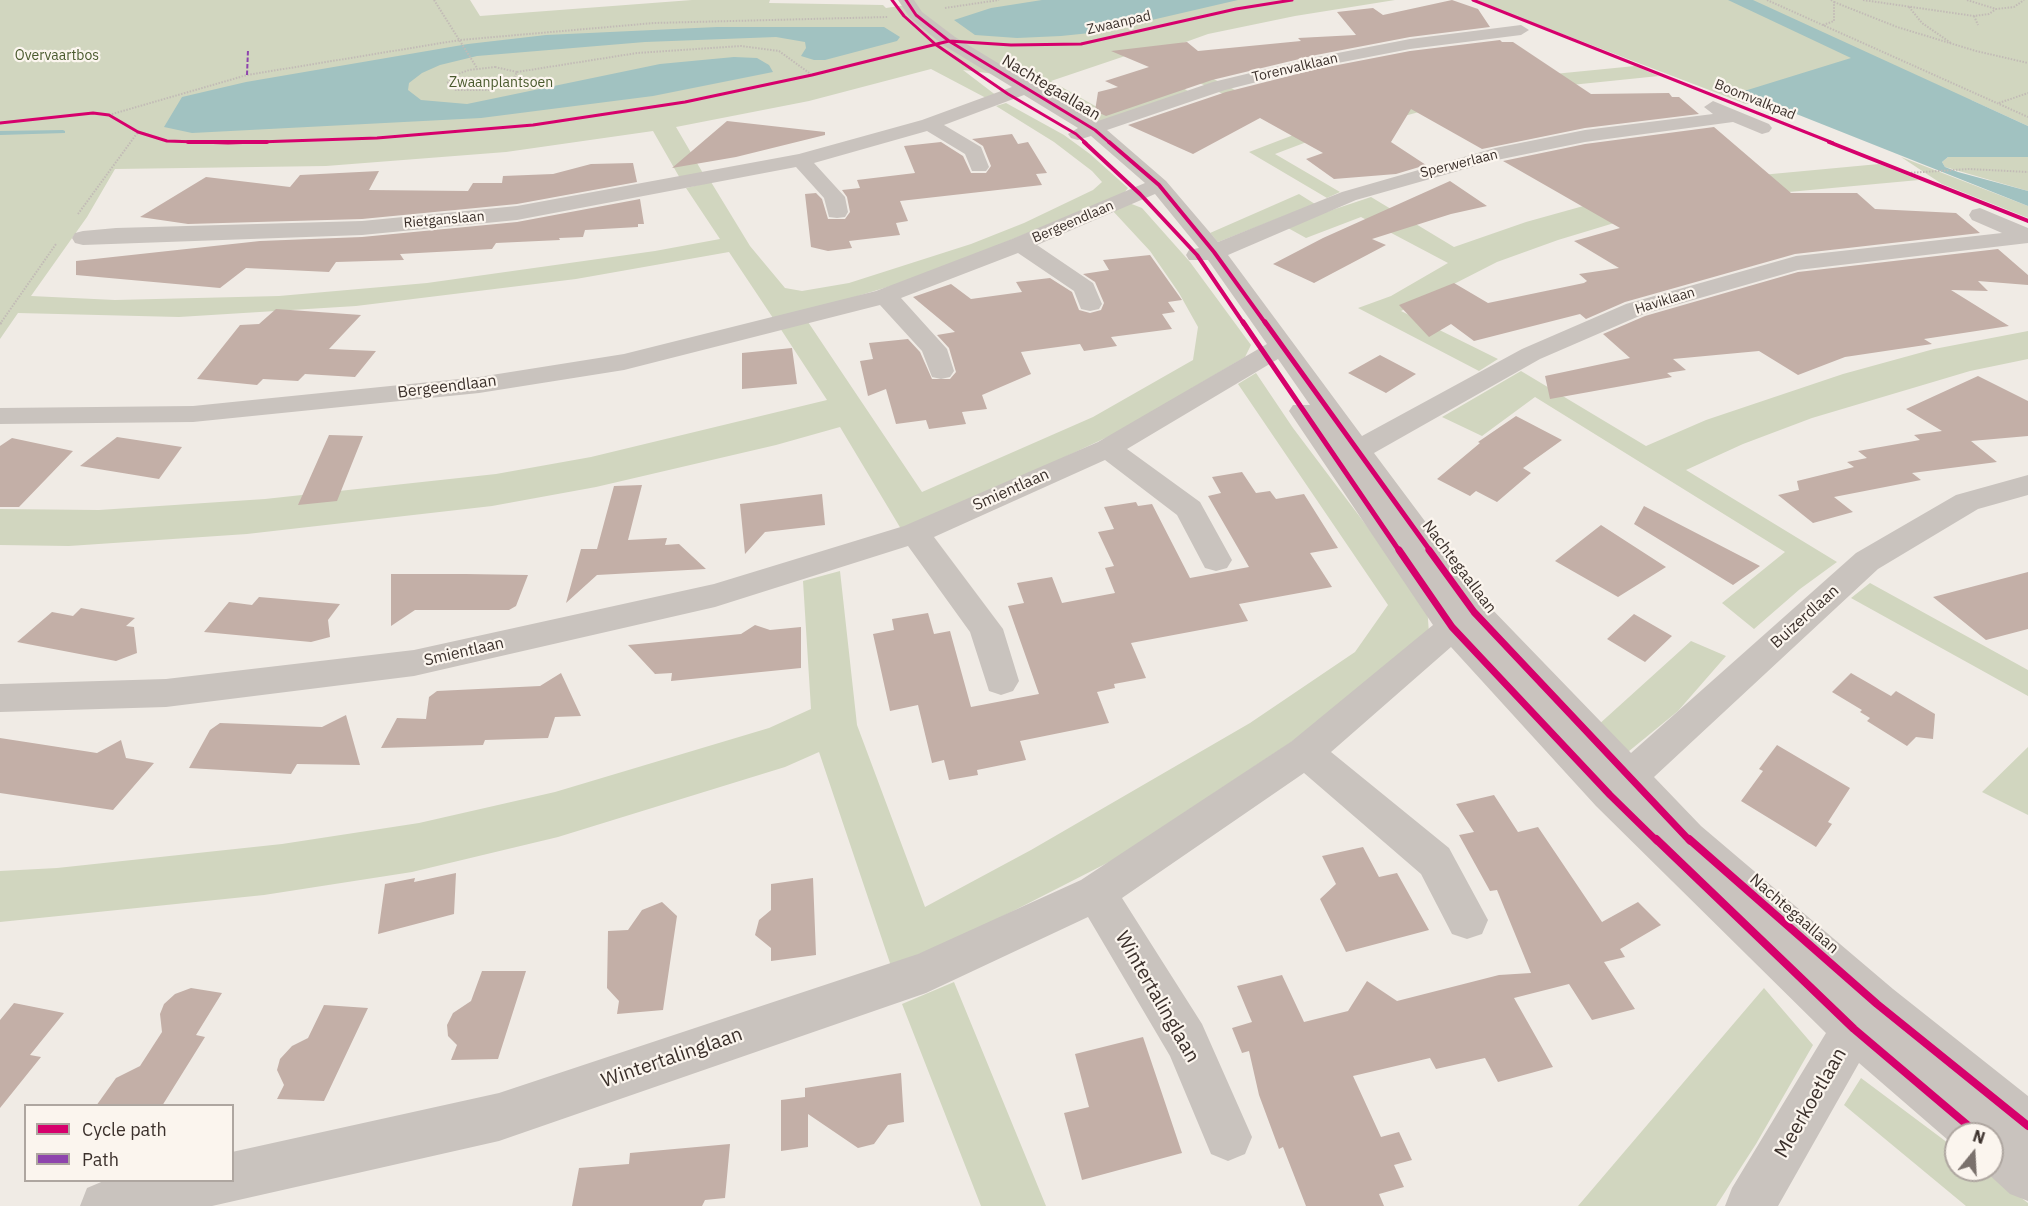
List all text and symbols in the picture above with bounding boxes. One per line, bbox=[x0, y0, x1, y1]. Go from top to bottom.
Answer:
street label: Zwaanpad bbox=[1085, 7, 1153, 39]
park label: Overvaartbos bbox=[15, 48, 99, 64]
street label: Torenvalklaan bbox=[1250, 50, 1340, 86]
street label: Nachtegaallaan bbox=[998, 51, 1104, 125]
park label: Zwaanplantsoen bbox=[449, 75, 553, 91]
street label: Boomvalkpad bbox=[1712, 76, 1798, 124]
street label: Sperwerlaan bbox=[1418, 146, 1500, 182]
street label: Bergeendlaan bbox=[1030, 197, 1116, 247]
street label: Rietganslaan bbox=[403, 208, 485, 232]
street label: Haviklaan bbox=[1633, 284, 1697, 318]
street label: Bergeendlaan bbox=[396, 371, 498, 403]
street label: Smientlaan bbox=[970, 465, 1052, 515]
street label: Nachtegaallaan bbox=[1418, 517, 1500, 617]
street label: Buizerdlaan bbox=[1767, 581, 1843, 653]
street label: Smientlaan bbox=[422, 634, 506, 670]
street label: Nachtegaallaan bbox=[1746, 870, 1842, 958]
street label: Wintertalinglaan bbox=[1110, 927, 1204, 1067]
street label: Wintertalinglaan bbox=[598, 1023, 746, 1093]
street label: Meerkoetlaan bbox=[1770, 1044, 1852, 1162]
legend bbox=[24, 1104, 234, 1182]
text: Cycle path bbox=[82, 1118, 167, 1141]
north arrow bbox=[1944, 1122, 2004, 1182]
text: N bbox=[1970, 1125, 1988, 1148]
text: Path bbox=[82, 1148, 119, 1171]

